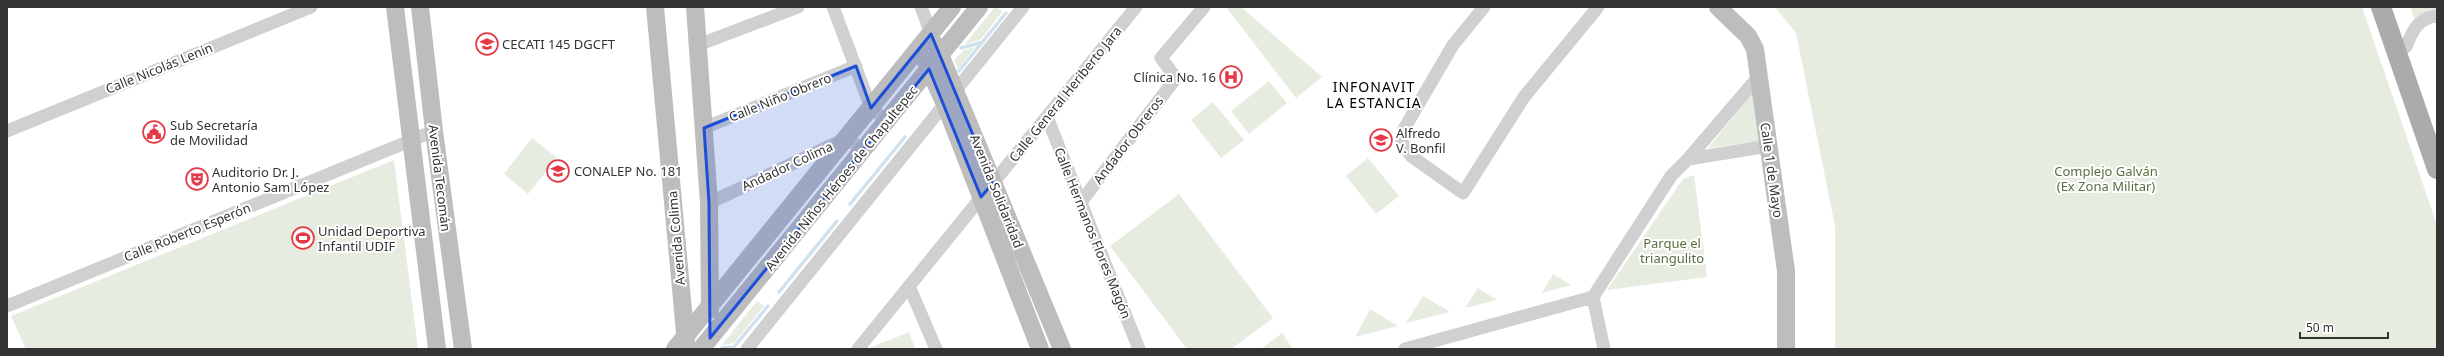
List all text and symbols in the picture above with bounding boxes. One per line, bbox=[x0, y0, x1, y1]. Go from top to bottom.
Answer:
street label: Calle General Heriberto Jara bbox=[1005, 22, 1125, 166]
school or university icon: CECATI 145 DGCFT bbox=[474, 31, 500, 57]
place label: CECATI 145 DGCFT bbox=[502, 35, 616, 53]
street label: Calle Nicolás Lenin bbox=[103, 38, 215, 98]
hospital icon: Clínica No. 16 bbox=[1218, 64, 1244, 90]
street label: Calle Niño Obrero bbox=[726, 68, 834, 126]
place label: Clínica No. 16 bbox=[1133, 68, 1216, 86]
district label: INFONAVIT LA ESTANCIA bbox=[1326, 77, 1422, 112]
street label: Avenida Niños Héroes de Chapultepec bbox=[761, 82, 921, 274]
street label: Andador Obreros bbox=[1089, 92, 1167, 188]
place label: Sub Secretaría de Movilidad bbox=[170, 116, 258, 149]
public building icon: Sub Secretaría de Movilidad bbox=[141, 119, 167, 145]
street label: Calle 1 de Mayo bbox=[1756, 121, 1788, 219]
street label: Avenida Tecomán bbox=[425, 124, 455, 232]
place label: Alfredo V. Bonfil bbox=[1396, 124, 1446, 157]
school or university icon: Alfredo V. Bonfil bbox=[1368, 127, 1394, 153]
street label: Avenida Solidaridad bbox=[966, 131, 1028, 251]
street label: Andador Colima bbox=[739, 137, 835, 195]
street label: Calle Hermanos Flores Magón bbox=[1050, 145, 1136, 321]
school or university icon: CONALEP No. 181 bbox=[545, 158, 571, 184]
place label: CONALEP No. 181 bbox=[574, 162, 683, 180]
park label: Complejo Galván (Ex Zona Militar) bbox=[2054, 162, 2158, 195]
place label: Auditorio Dr. J. Antonio Sam López bbox=[212, 163, 329, 196]
theatre icon: Auditorio Dr. J. Antonio Sam López bbox=[184, 166, 210, 192]
street label: Avenida Colima bbox=[663, 190, 689, 286]
street label: Calle Roberto Esperón bbox=[121, 198, 253, 266]
place label: Unidad Deportiva Infantil UDIF bbox=[318, 222, 426, 255]
sports icon: Unidad Deportiva Infantil UDIF bbox=[290, 225, 316, 251]
park label: Parque el triangulito bbox=[1640, 234, 1704, 267]
scale bar bbox=[2300, 314, 2388, 340]
text: 50 m bbox=[2306, 319, 2334, 336]

